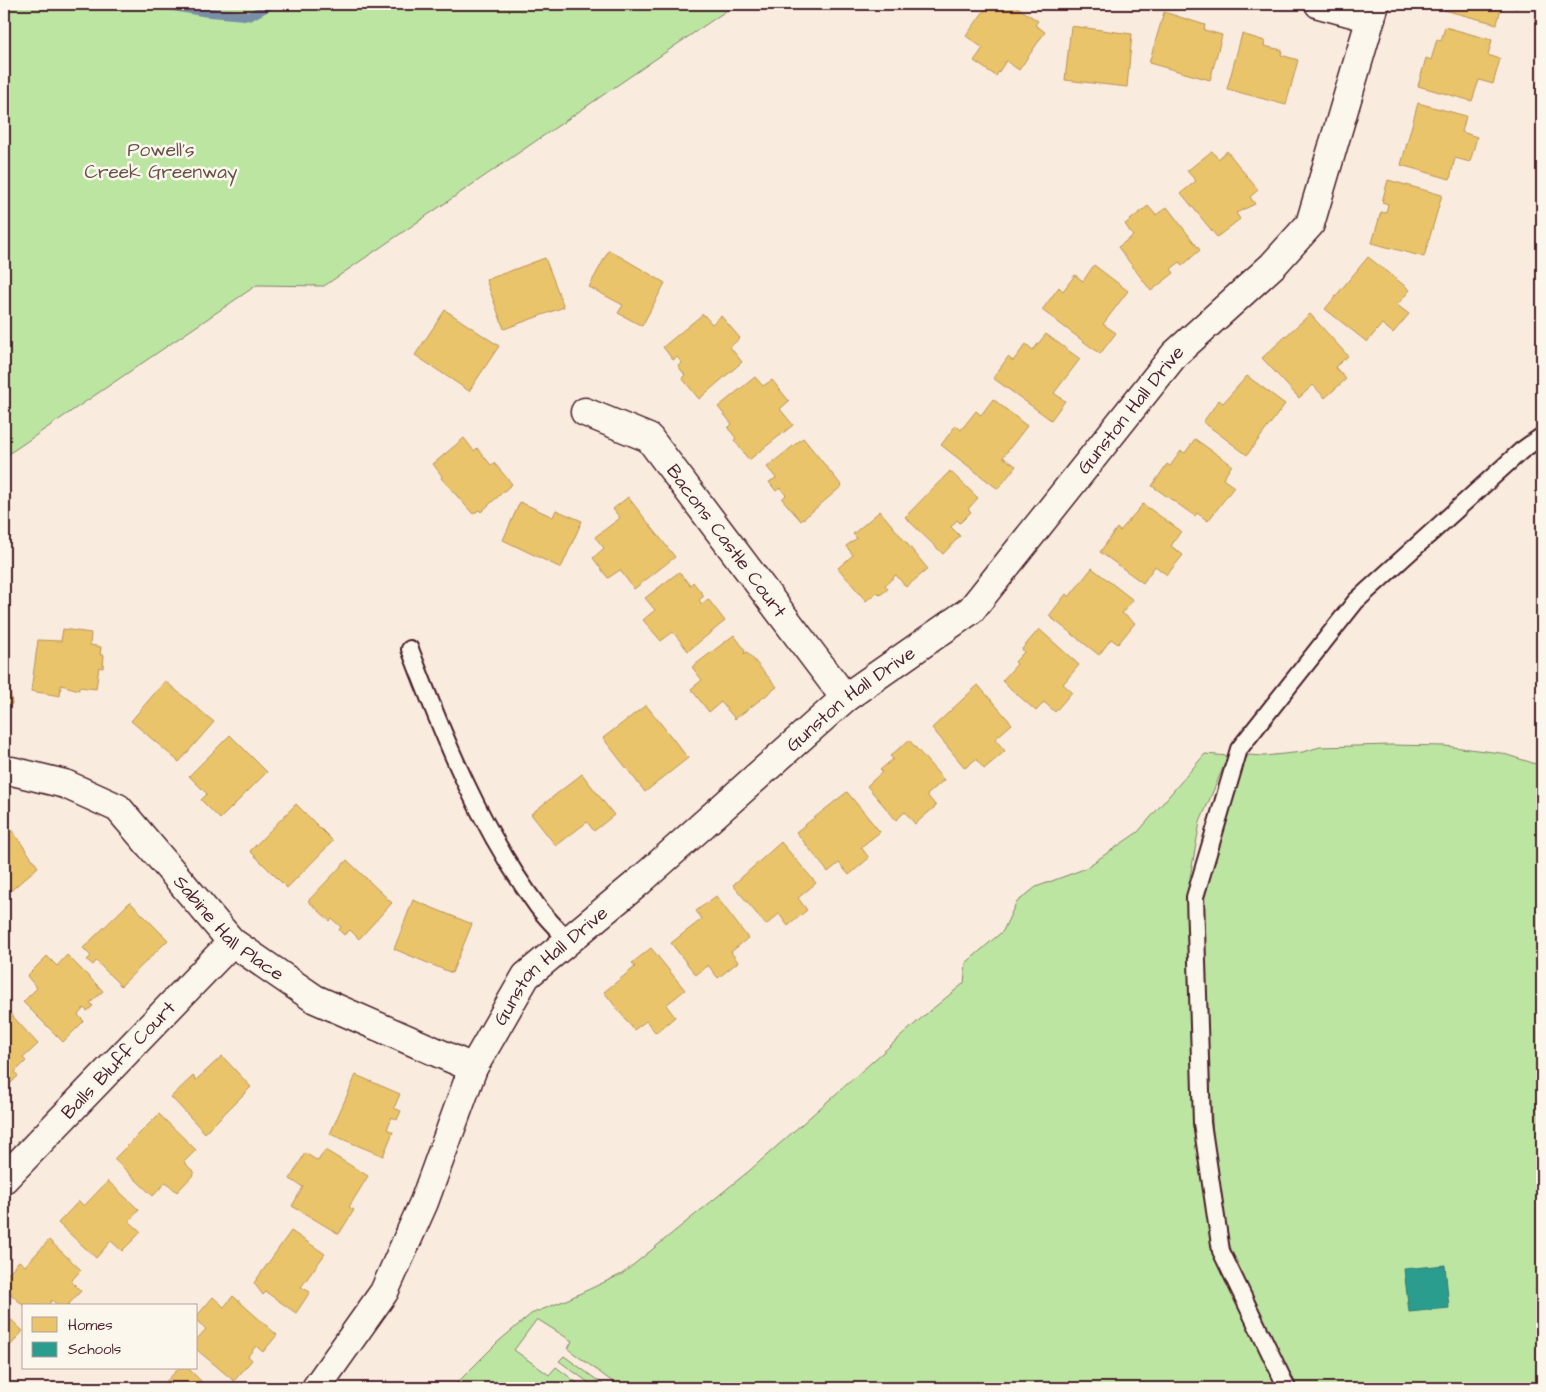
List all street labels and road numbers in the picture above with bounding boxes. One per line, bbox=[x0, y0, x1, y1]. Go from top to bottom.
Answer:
street label: Gunston Hall Drive bbox=[1071, 339, 1190, 480]
street label: Bacons Castle Court bbox=[660, 459, 793, 623]
street label: Gunston Hall Drive bbox=[780, 640, 921, 758]
street label: Sabine Hall Place bbox=[167, 869, 289, 987]
street label: Gunston Hall Drive bbox=[487, 900, 614, 1030]
street label: Balls Bluff Court bbox=[55, 995, 182, 1125]

